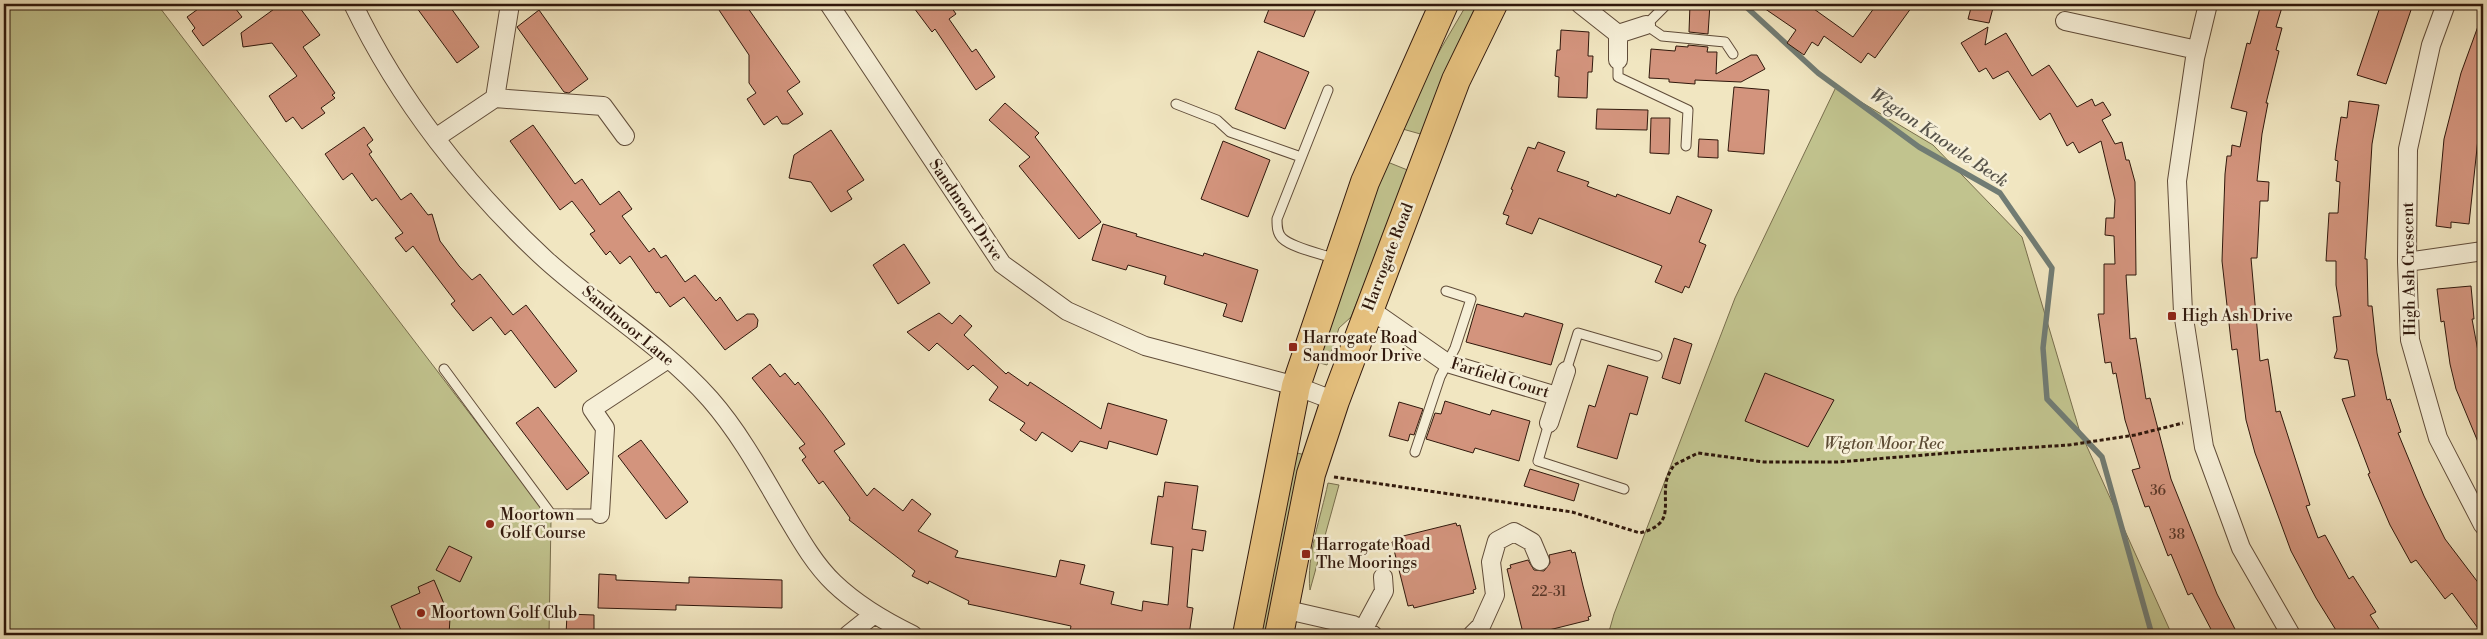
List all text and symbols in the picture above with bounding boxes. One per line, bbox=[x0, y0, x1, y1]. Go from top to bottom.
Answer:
water label: Wigton Knowle Beck bbox=[1865, 83, 2013, 193]
street label: Sandmoor Drive bbox=[924, 155, 1008, 265]
street label: Harrogate Road bbox=[1358, 200, 1418, 314]
street label: High Ash Crescent bbox=[2398, 201, 2420, 336]
street label: Sandmoor Lane bbox=[578, 282, 678, 370]
place label: High Ash Drive bbox=[2182, 306, 2293, 326]
marker: High Ash Drive bbox=[2166, 310, 2178, 322]
place label: Harrogate Road Sandmoor Drive bbox=[1303, 328, 1422, 366]
marker: Harrogate Road Sandmoor Drive bbox=[1287, 341, 1299, 353]
street label: Farfield Court bbox=[1448, 354, 1552, 403]
park label: Wigton Moor Rec bbox=[1824, 434, 1944, 454]
house number: 36 bbox=[2150, 482, 2167, 500]
place label: Moortown Golf Course bbox=[500, 505, 586, 543]
marker: Moortown Golf Course bbox=[484, 518, 496, 530]
house number: 38 bbox=[2169, 526, 2185, 544]
place label: Harrogate Road The Moorings bbox=[1316, 535, 1430, 573]
marker: Harrogate Road The Moorings bbox=[1300, 548, 1312, 560]
house number: 22-31 bbox=[1532, 583, 1566, 601]
place label: Moortown Golf Club bbox=[431, 603, 577, 623]
marker: Moortown Golf Club bbox=[415, 607, 427, 619]

